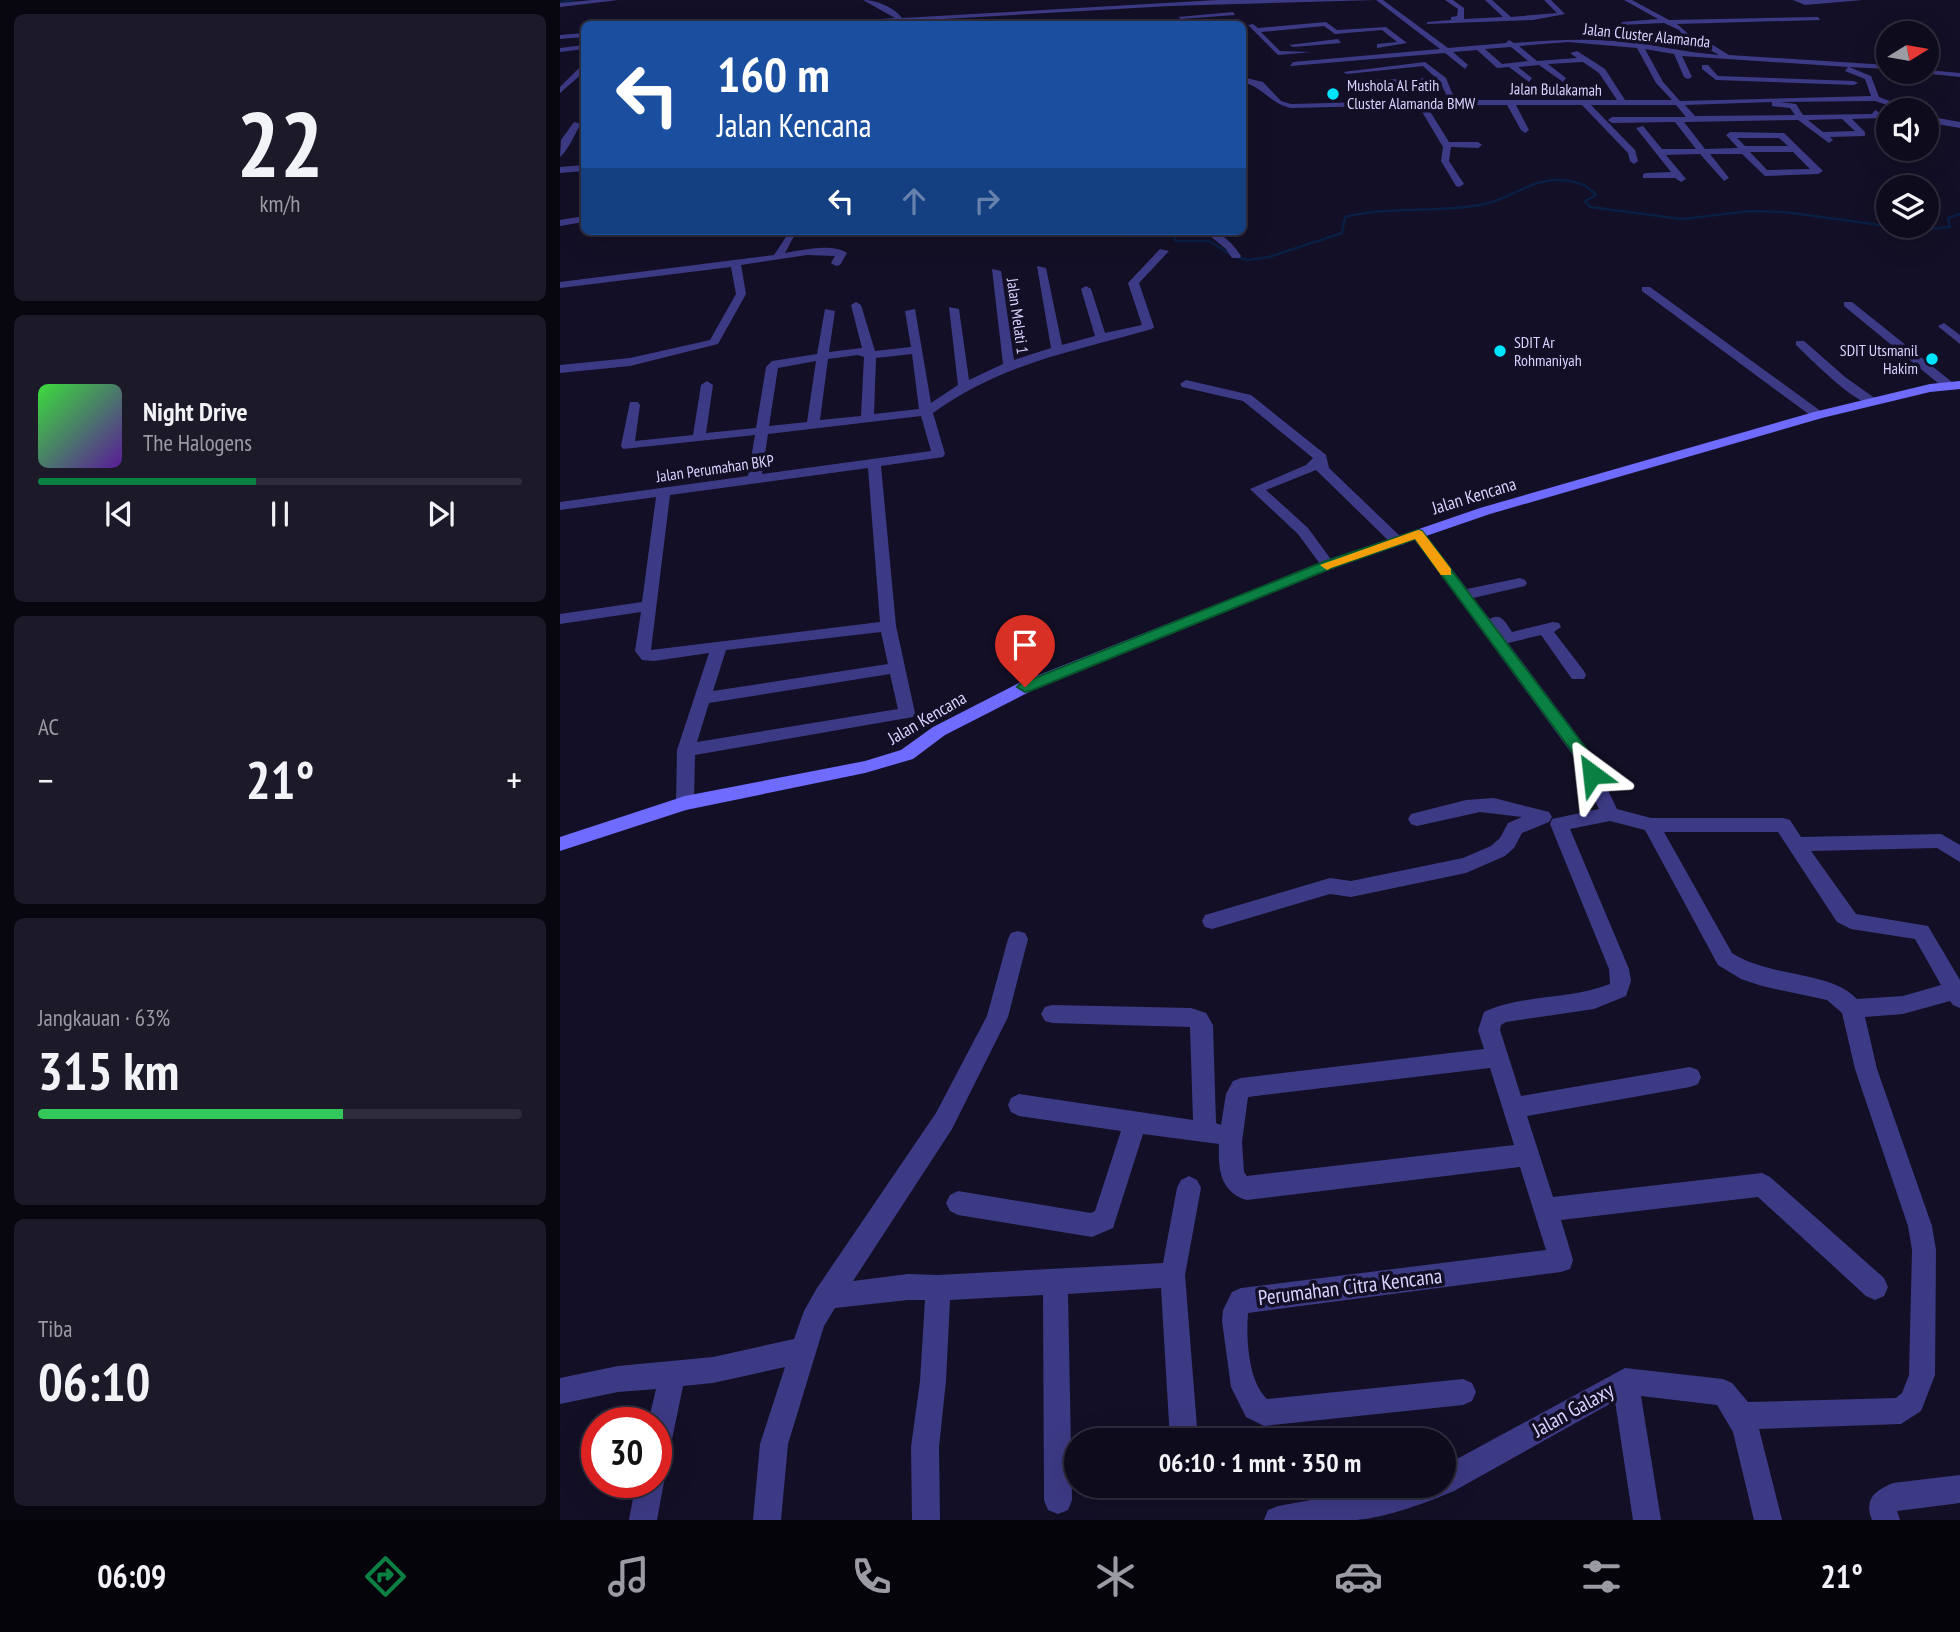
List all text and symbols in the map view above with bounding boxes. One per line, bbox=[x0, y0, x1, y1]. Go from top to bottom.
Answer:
street label: Jalan Cluster Alamanda bbox=[1582, 18, 1711, 52]
north arrow bbox=[1876, 21, 1939, 84]
map controls bbox=[1876, 21, 1939, 238]
text: 160 m bbox=[717, 42, 830, 106]
icon: left bbox=[602, 49, 693, 140]
place label: Mushola Al Fatih Cluster Alamanda BMW bbox=[1347, 75, 1476, 113]
street label: Jalan Bulakamah bbox=[1509, 78, 1602, 100]
text: 22 bbox=[237, 84, 324, 202]
marker: Mushola Al Fatih Cluster Alamanda BMW bbox=[1325, 86, 1341, 102]
button: sound bbox=[1876, 98, 1939, 161]
text: Jalan Kencana bbox=[717, 104, 871, 146]
button: layers bbox=[1876, 175, 1939, 238]
icon: left bbox=[822, 182, 860, 220]
icon: ahead bbox=[895, 182, 933, 220]
icon: right bbox=[968, 182, 1006, 220]
text: km/h bbox=[260, 189, 300, 218]
street label: Jalan Melati 1 bbox=[1003, 276, 1033, 355]
place label: SDIT Ar Rohmaniyah bbox=[1514, 332, 1582, 370]
place label: SDIT Utsmanil Hakim bbox=[1840, 340, 1918, 378]
marker: SDIT Ar Rohmaniyah bbox=[1492, 343, 1508, 359]
marker: SDIT Utsmanil Hakim bbox=[1924, 351, 1940, 367]
text: Night Drive bbox=[143, 395, 248, 428]
text: The Halogens bbox=[143, 428, 252, 457]
street label: Jalan Perumahan BKP bbox=[654, 450, 775, 486]
street label: Jalan Kencana bbox=[1428, 472, 1519, 520]
icon: previous bbox=[100, 495, 138, 533]
icon: pause bbox=[261, 495, 299, 533]
icon: next bbox=[422, 495, 460, 533]
pin bbox=[995, 615, 1055, 687]
icon: arrive bbox=[1006, 626, 1044, 664]
street label: Jalan Kencana bbox=[883, 686, 970, 750]
text: AC bbox=[38, 712, 59, 741]
position arrow bbox=[1555, 737, 1629, 811]
text: 21° bbox=[246, 746, 314, 813]
text: − bbox=[38, 755, 54, 804]
text: + bbox=[506, 755, 522, 804]
text: Jangkauan · 63% bbox=[38, 1003, 170, 1032]
text: 315 km bbox=[38, 1037, 179, 1104]
street label: Perumahan Citra Kencana bbox=[1256, 1262, 1444, 1311]
text: Tiba bbox=[38, 1314, 72, 1343]
text: 06:10 bbox=[38, 1348, 150, 1415]
street label: Jalan Galaxy bbox=[1526, 1376, 1618, 1443]
speed limit sign: 30 bbox=[581, 1407, 672, 1498]
text: 06:10 · 1 mnt · 350 m bbox=[1159, 1446, 1361, 1479]
icon: directions bbox=[361, 1552, 410, 1601]
icon: music bbox=[604, 1552, 653, 1601]
icon: phone bbox=[847, 1552, 896, 1601]
icon: climate bbox=[1091, 1552, 1140, 1601]
icon: car bbox=[1334, 1552, 1383, 1601]
icon: filters bbox=[1577, 1552, 1626, 1601]
text: 06:09 bbox=[97, 1555, 166, 1597]
text: 21° bbox=[1821, 1555, 1863, 1597]

